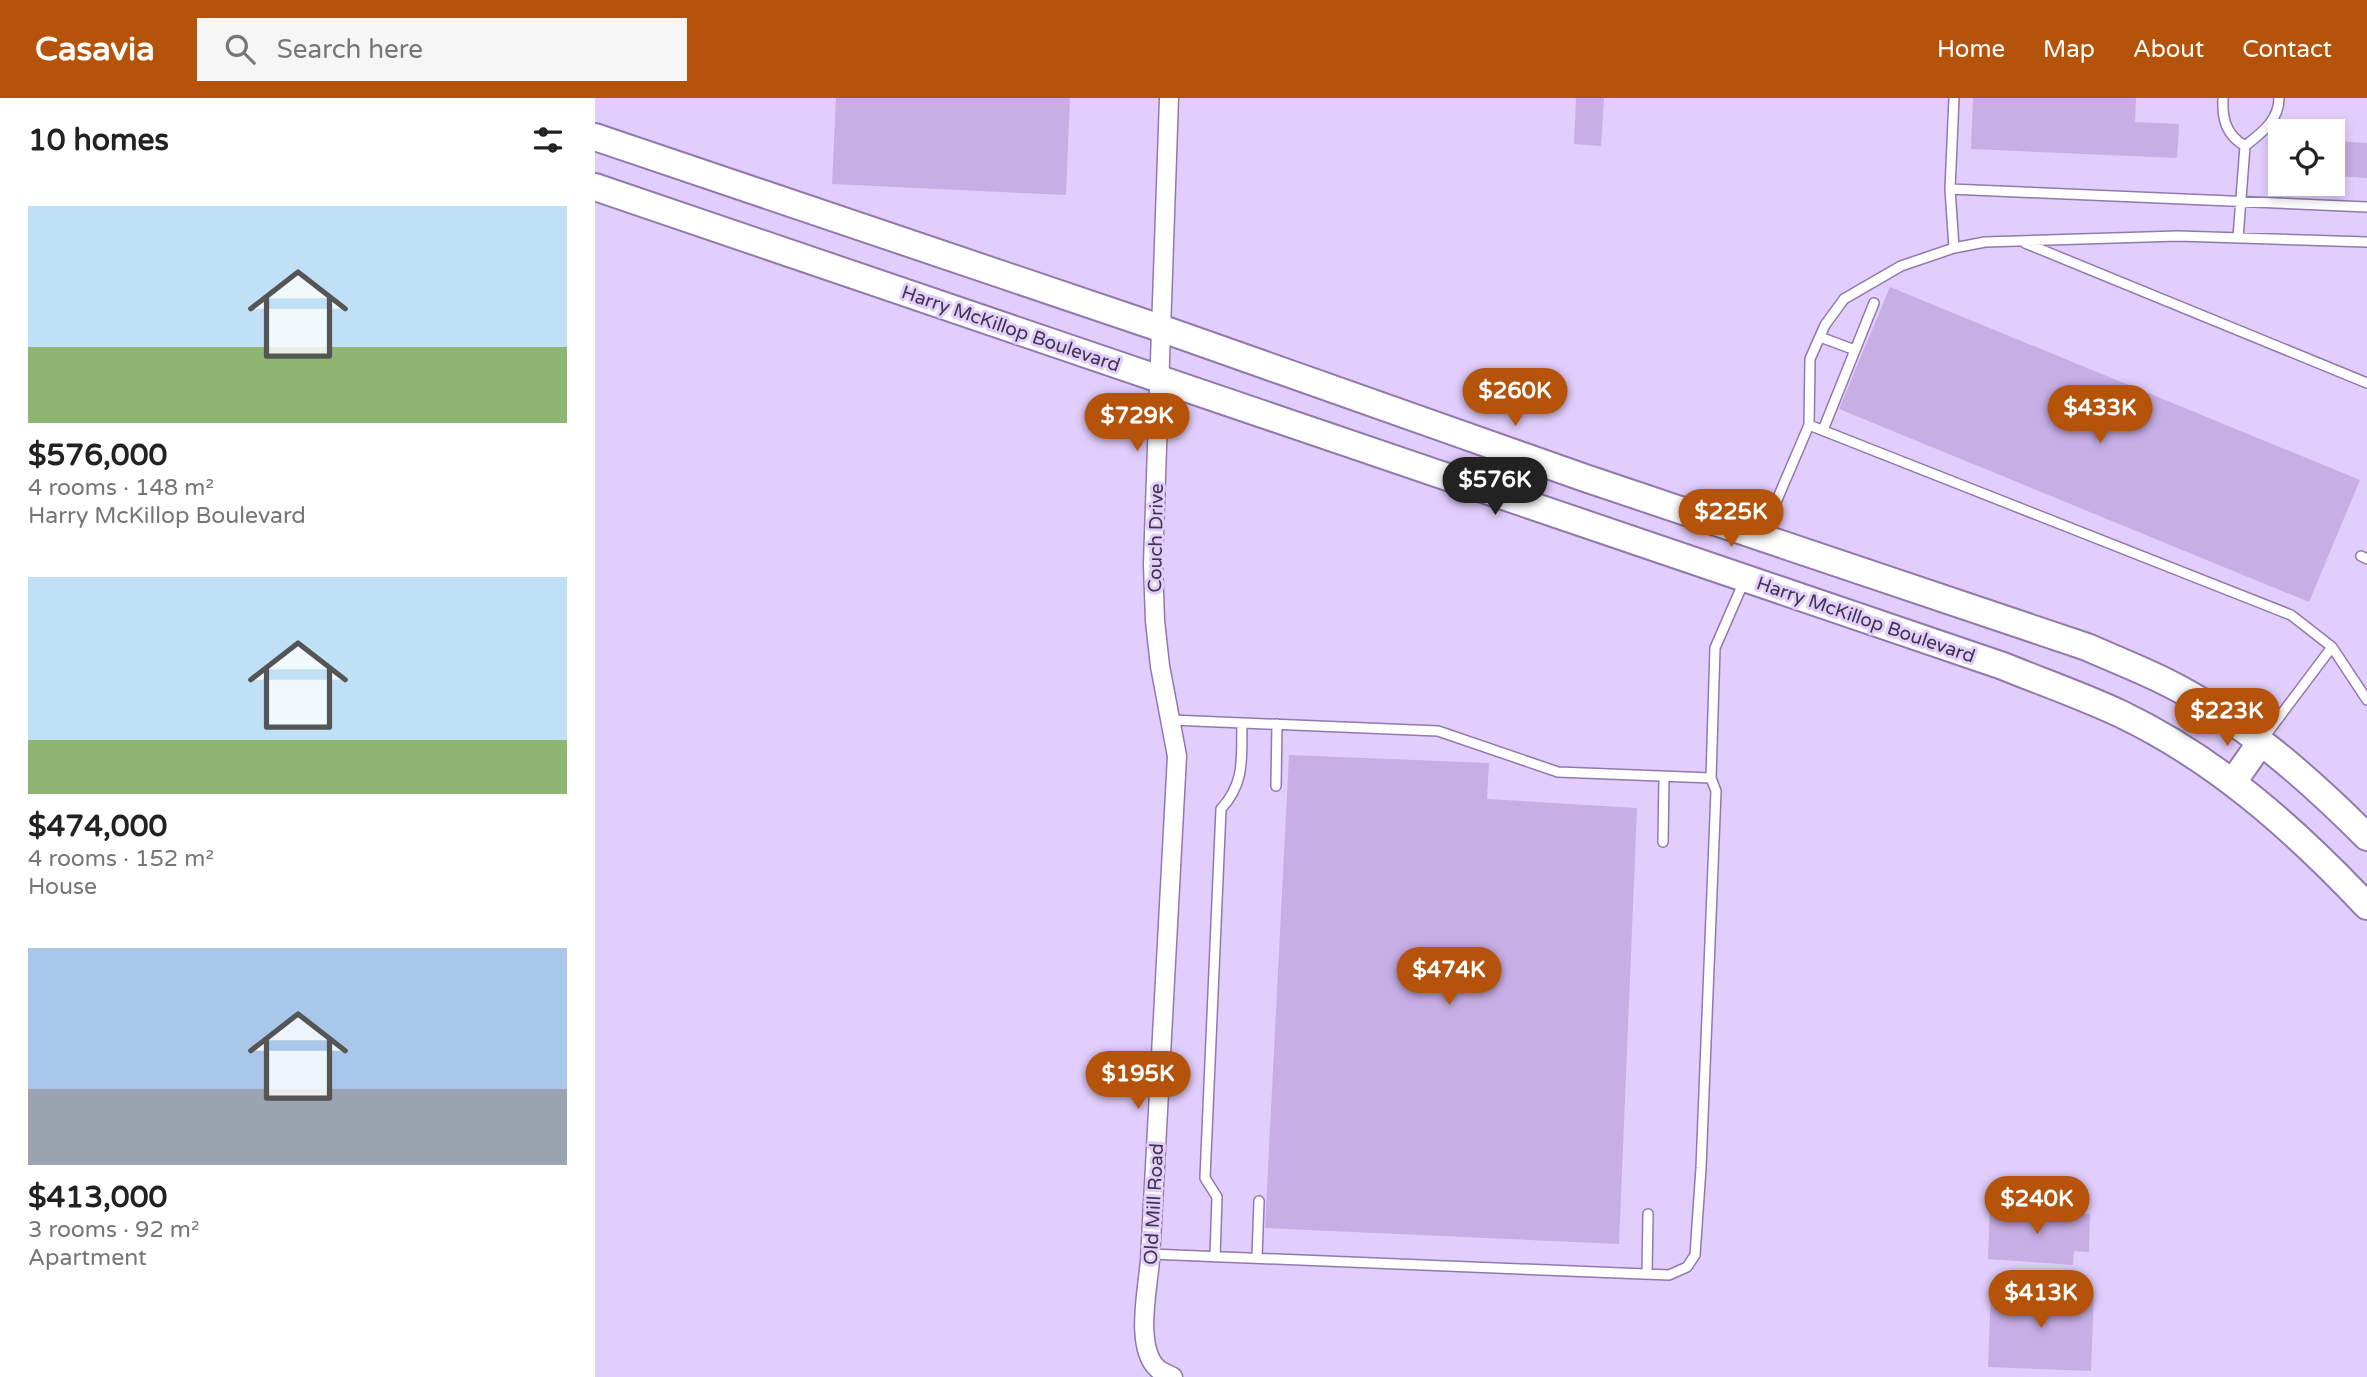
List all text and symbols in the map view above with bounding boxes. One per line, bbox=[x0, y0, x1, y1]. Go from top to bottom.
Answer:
search box bbox=[197, 18, 687, 81]
text: Casavia bbox=[35, 30, 155, 69]
icon: search bbox=[221, 30, 259, 68]
text: Search here bbox=[277, 34, 423, 65]
text: Home bbox=[1937, 35, 2005, 64]
text: Map bbox=[2043, 35, 2095, 64]
text: About bbox=[2133, 35, 2204, 64]
text: Contact bbox=[2242, 35, 2332, 64]
map controls bbox=[2268, 119, 2345, 196]
button: locate bbox=[2268, 119, 2345, 196]
icon: filters bbox=[529, 121, 567, 159]
text: 10 homes bbox=[28, 122, 169, 159]
icon: home bbox=[235, 251, 361, 377]
street label: Harry McKillop Boulevard bbox=[899, 281, 1123, 377]
pin: $260K bbox=[1466, 368, 1564, 428]
text: $260K bbox=[1479, 377, 1551, 405]
pin: $433K bbox=[2051, 386, 2149, 445]
pin: $729K bbox=[1088, 394, 1186, 453]
text: $433K bbox=[2064, 394, 2136, 422]
text: $729K bbox=[1101, 402, 1173, 430]
text: $576,000 bbox=[28, 437, 167, 474]
pin: $576K bbox=[1446, 458, 1544, 517]
text: $576K bbox=[1459, 466, 1531, 494]
text: 4 rooms · 148 m² bbox=[28, 474, 214, 502]
street label: Couch Drive bbox=[1144, 483, 1168, 593]
pin: $225K bbox=[1682, 490, 1780, 549]
text: $225K bbox=[1695, 498, 1767, 526]
text: Harry McKillop Boulevard bbox=[28, 502, 306, 530]
street label: Harry McKillop Boulevard bbox=[1754, 572, 1978, 668]
icon: home bbox=[235, 622, 361, 748]
pin: $223K bbox=[2178, 688, 2276, 748]
text: $223K bbox=[2191, 697, 2263, 725]
text: $474,000 bbox=[28, 808, 167, 845]
text: 4 rooms · 152 m² bbox=[28, 845, 214, 873]
text: House bbox=[28, 873, 97, 901]
pin: $474K bbox=[1400, 948, 1498, 1007]
text: $474K bbox=[1413, 956, 1485, 984]
icon: home bbox=[235, 993, 361, 1119]
pin: $195K bbox=[1089, 1052, 1187, 1111]
text: $195K bbox=[1102, 1060, 1174, 1088]
street label: Old Mill Road bbox=[1140, 1143, 1168, 1266]
pin: $240K bbox=[1988, 1176, 2086, 1236]
text: $413,000 bbox=[28, 1179, 167, 1216]
text: $240K bbox=[2001, 1185, 2073, 1213]
text: 3 rooms · 92 m² bbox=[28, 1216, 199, 1244]
text: Apartment bbox=[28, 1244, 147, 1272]
pin: $413K bbox=[1992, 1270, 2090, 1330]
text: $413K bbox=[2005, 1279, 2077, 1307]

